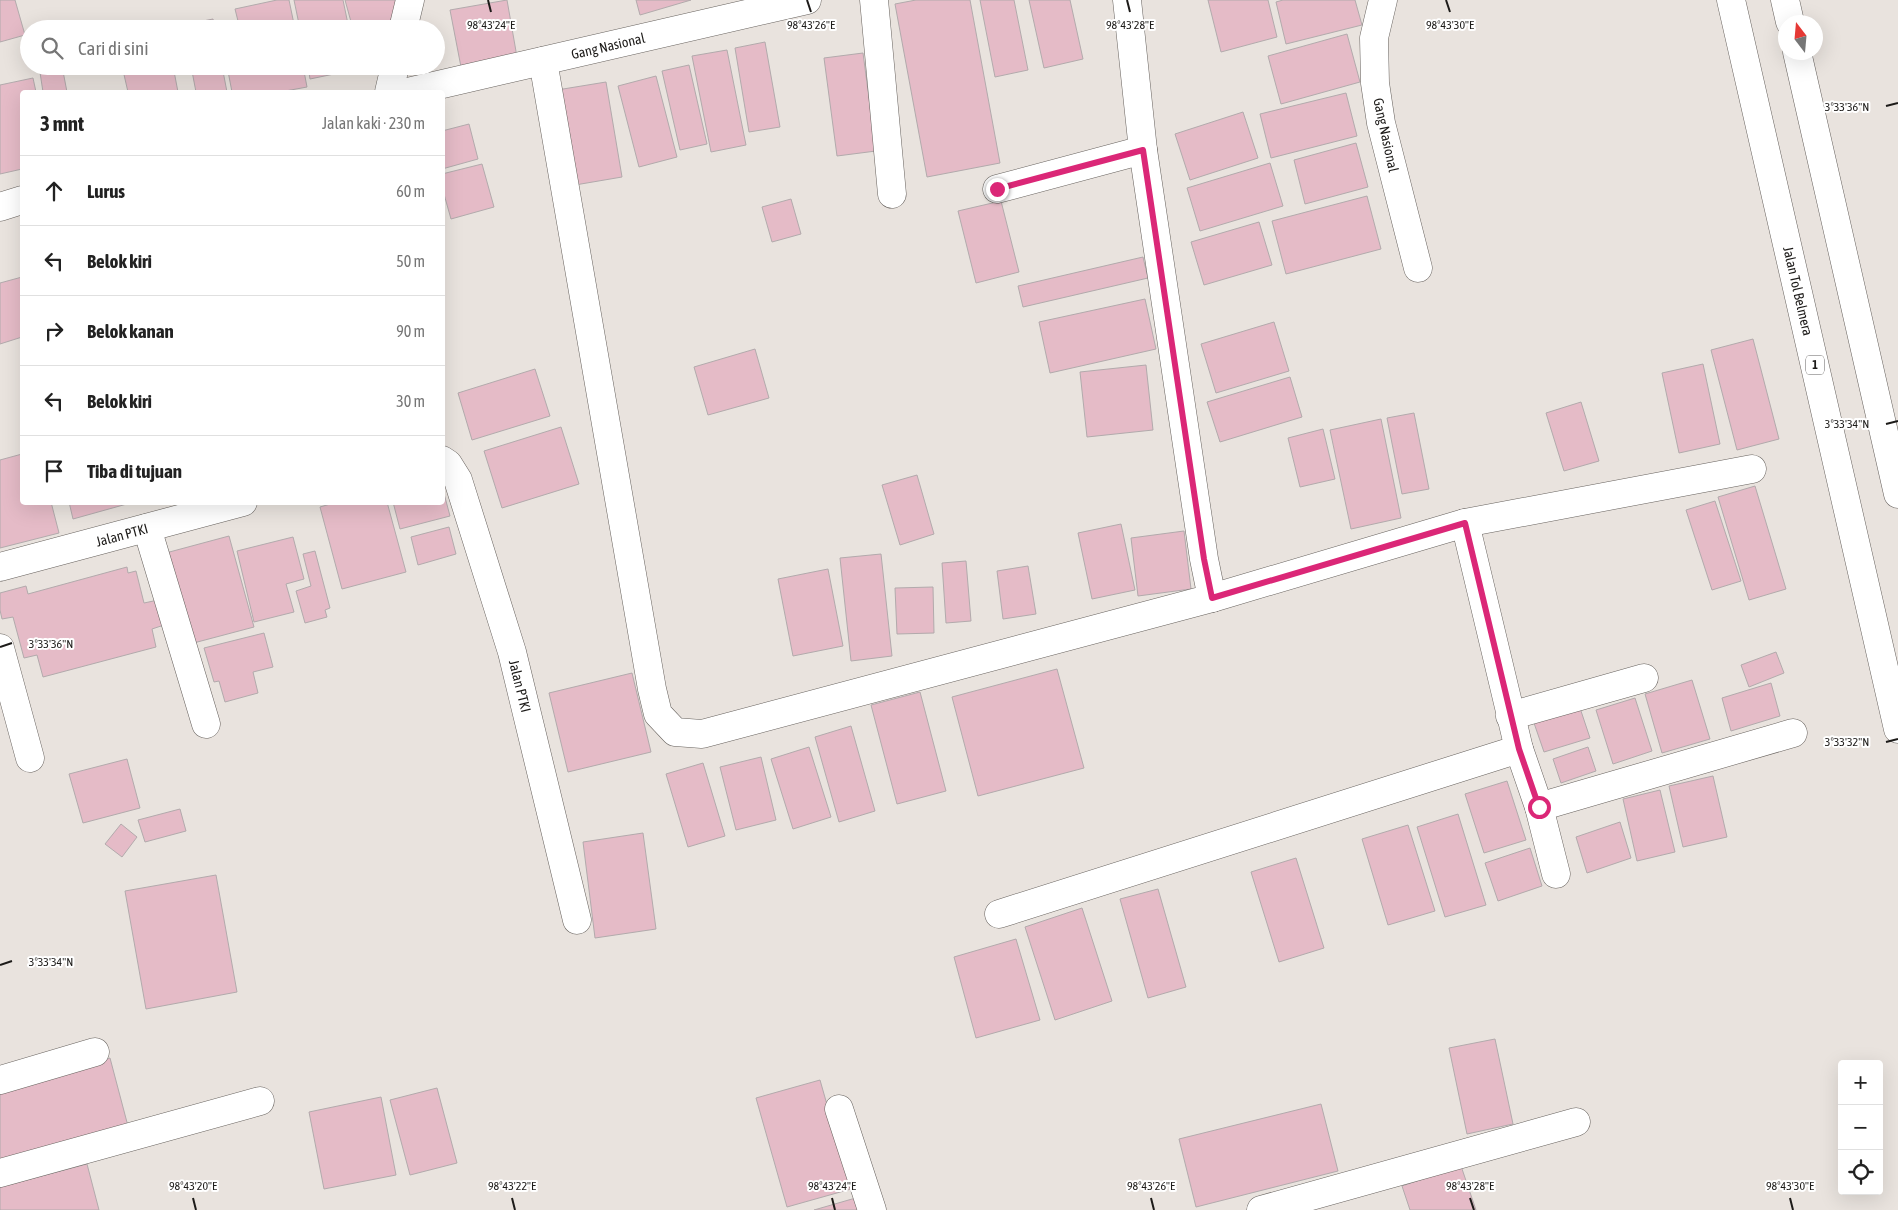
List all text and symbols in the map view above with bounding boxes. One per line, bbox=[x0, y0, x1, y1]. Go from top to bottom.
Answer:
north arrow bbox=[1778, 15, 1823, 60]
text: 98°43'24"E bbox=[467, 18, 515, 32]
text: 98°43'26"E bbox=[787, 18, 835, 32]
text: 98°43'28"E bbox=[1106, 18, 1154, 32]
text: 98°43'30"E bbox=[1426, 18, 1474, 32]
search box bbox=[20, 20, 445, 75]
street label: Gang Nasional bbox=[570, 30, 647, 62]
icon: search bbox=[38, 34, 66, 62]
text: Cari di sini bbox=[78, 37, 149, 59]
street label: Gang Nasional bbox=[1370, 97, 1402, 174]
text: 3°33'36"N bbox=[1825, 100, 1869, 114]
text: 3 mnt bbox=[40, 111, 84, 135]
text: Jalan kaki · 230 m bbox=[322, 114, 425, 132]
icon: ahead bbox=[40, 177, 68, 205]
route end bbox=[986, 178, 1009, 201]
text: Lurus bbox=[87, 180, 125, 202]
text: 60 m bbox=[396, 182, 425, 200]
street label: Jalan Tol Belmera bbox=[1780, 245, 1816, 337]
icon: left bbox=[40, 247, 68, 275]
text: Belok kiri bbox=[87, 250, 152, 272]
text: 50 m bbox=[396, 252, 425, 270]
icon: right bbox=[40, 317, 68, 345]
text: Belok kanan bbox=[87, 320, 174, 342]
text: 90 m bbox=[396, 322, 425, 340]
road number: 1 bbox=[1806, 356, 1824, 374]
icon: left bbox=[40, 387, 68, 415]
text: Belok kiri bbox=[87, 390, 152, 412]
text: 30 m bbox=[396, 392, 425, 410]
text: 3°33'34"N bbox=[1825, 417, 1869, 431]
icon: arrive bbox=[40, 457, 68, 485]
text: Tiba di tujuan bbox=[87, 460, 182, 482]
street label: Jalan PTKI bbox=[94, 520, 150, 550]
text: 3°33'36"N bbox=[29, 637, 73, 651]
street label: Jalan PTKI bbox=[506, 658, 534, 714]
text: 3°33'32"N bbox=[1825, 735, 1869, 749]
route start bbox=[1528, 796, 1551, 819]
text: 3°33'34"N bbox=[29, 955, 73, 969]
map controls bbox=[1838, 1060, 1883, 1195]
button: + bbox=[1838, 1060, 1883, 1105]
button: − bbox=[1838, 1105, 1883, 1150]
button: locate bbox=[1838, 1150, 1883, 1195]
text: 98°43'20"E bbox=[169, 1179, 217, 1193]
text: 98°43'22"E bbox=[488, 1179, 536, 1193]
text: 98°43'24"E bbox=[808, 1179, 856, 1193]
text: 98°43'26"E bbox=[1127, 1179, 1175, 1193]
text: 98°43'28"E bbox=[1446, 1179, 1494, 1193]
text: 98°43'30"E bbox=[1766, 1179, 1814, 1193]

